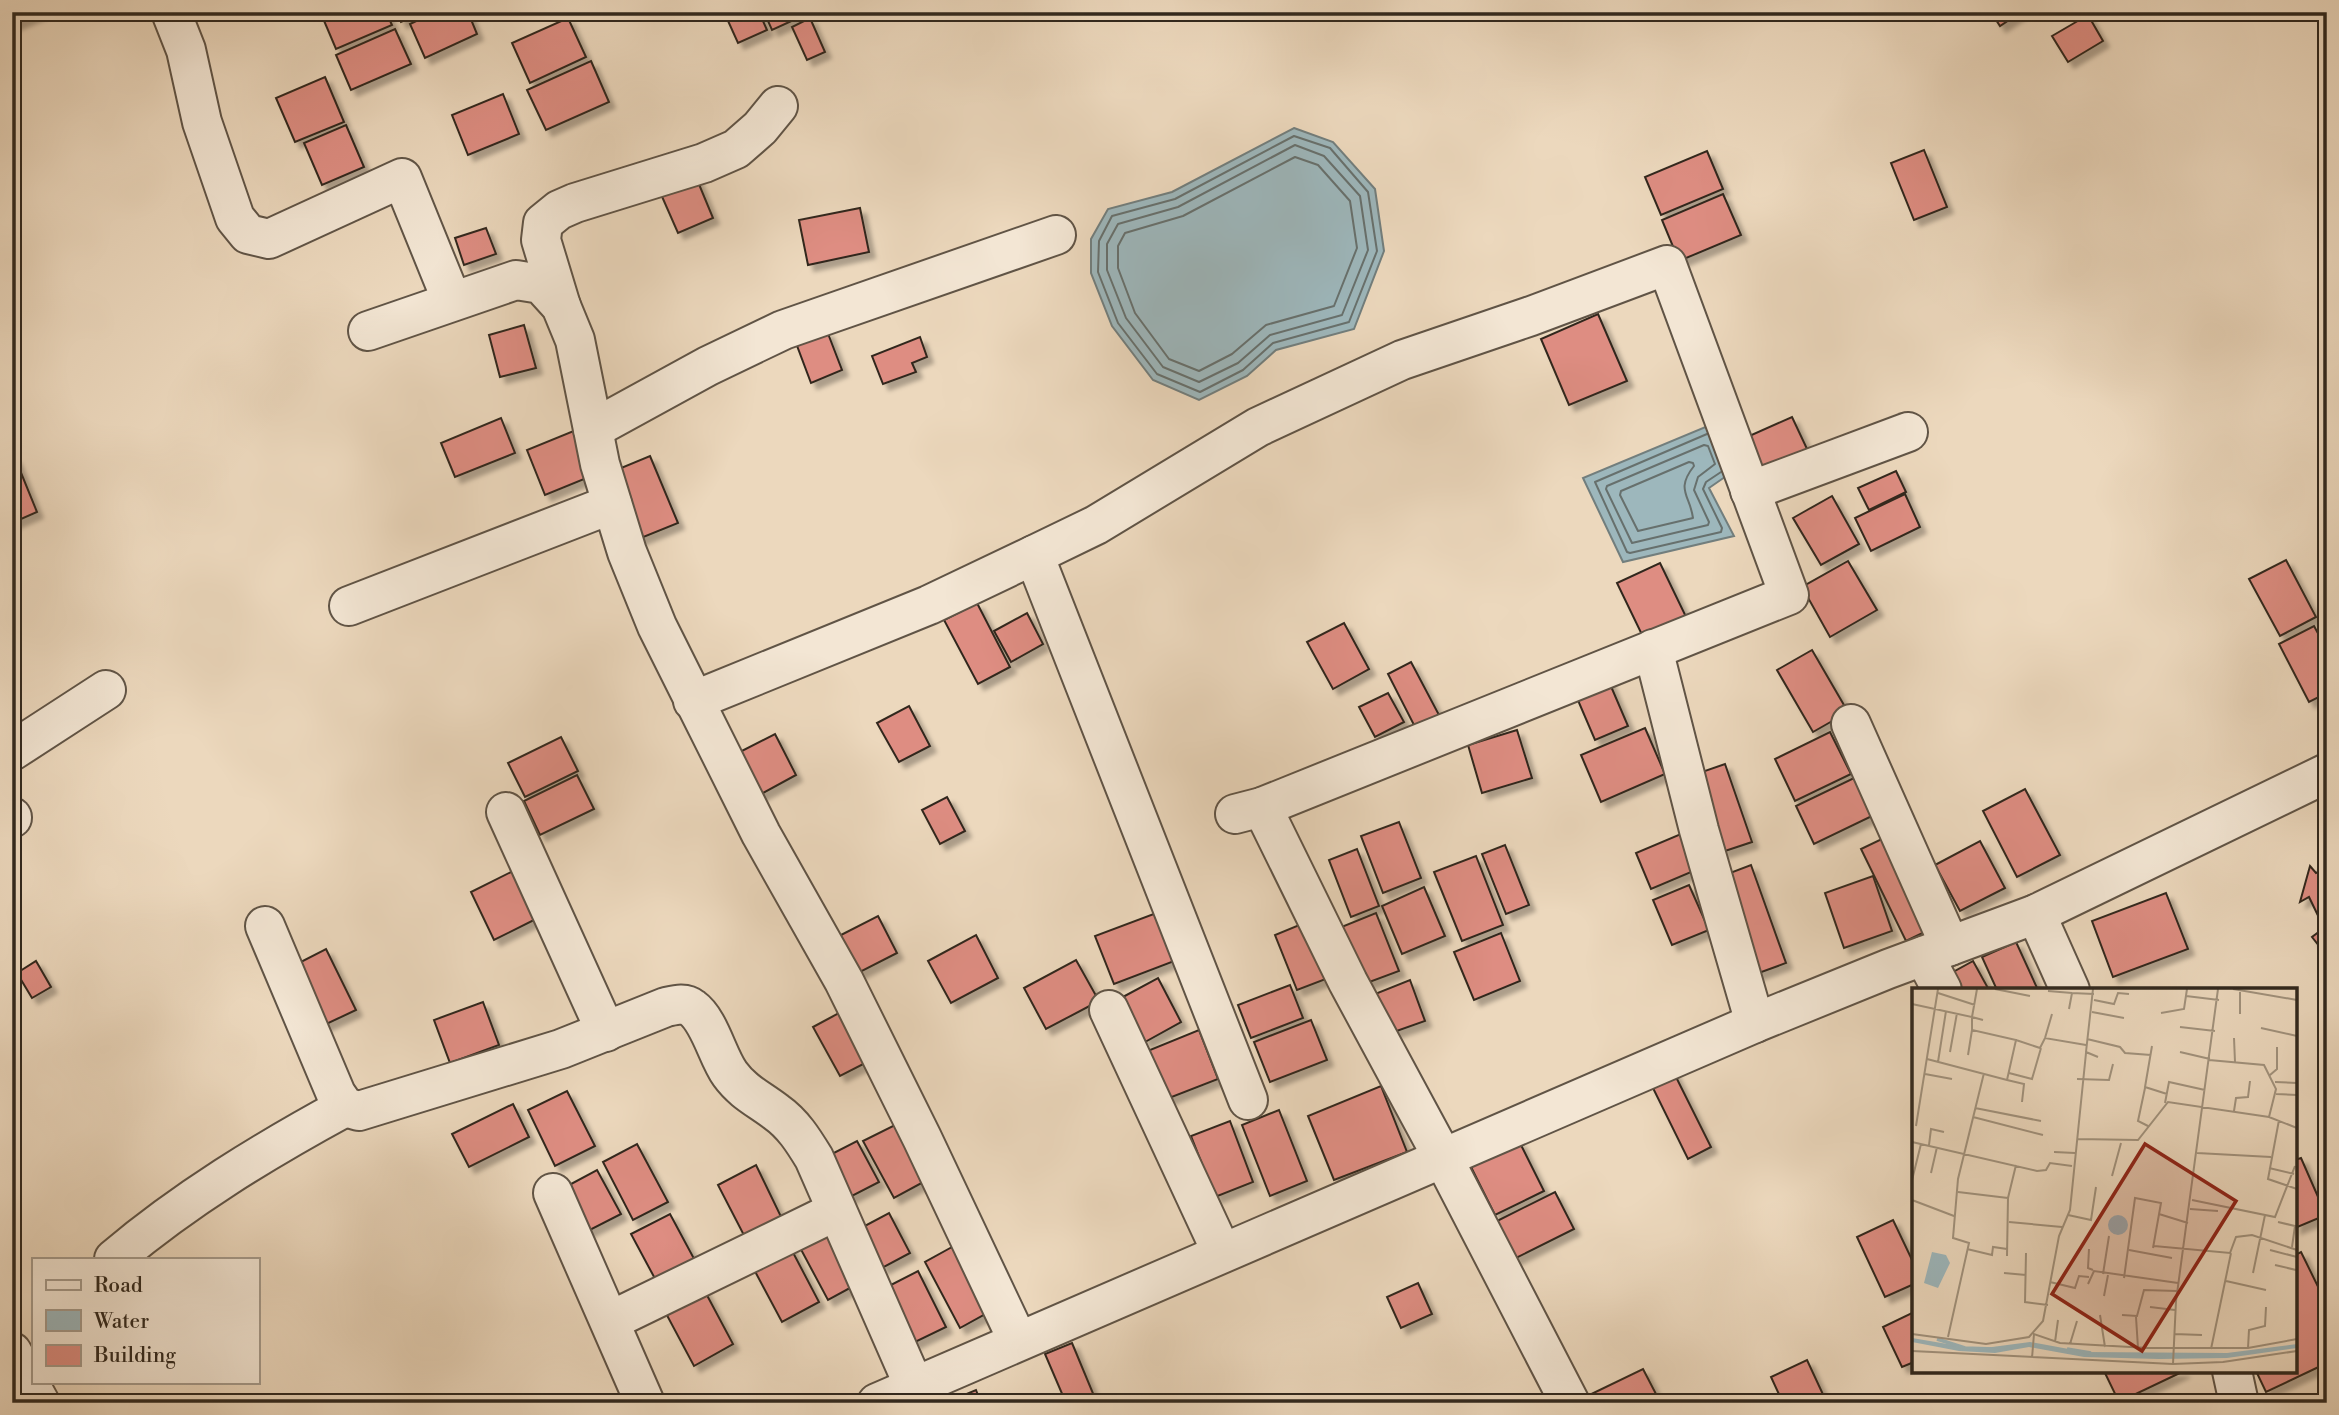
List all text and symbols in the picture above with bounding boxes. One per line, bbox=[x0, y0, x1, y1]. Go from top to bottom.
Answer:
inset map bbox=[1912, 988, 2297, 1373]
legend bbox=[32, 1258, 259, 1384]
text: Road bbox=[94, 1273, 143, 1299]
text: Water bbox=[93, 1309, 149, 1335]
text: Building bbox=[93, 1343, 176, 1369]

